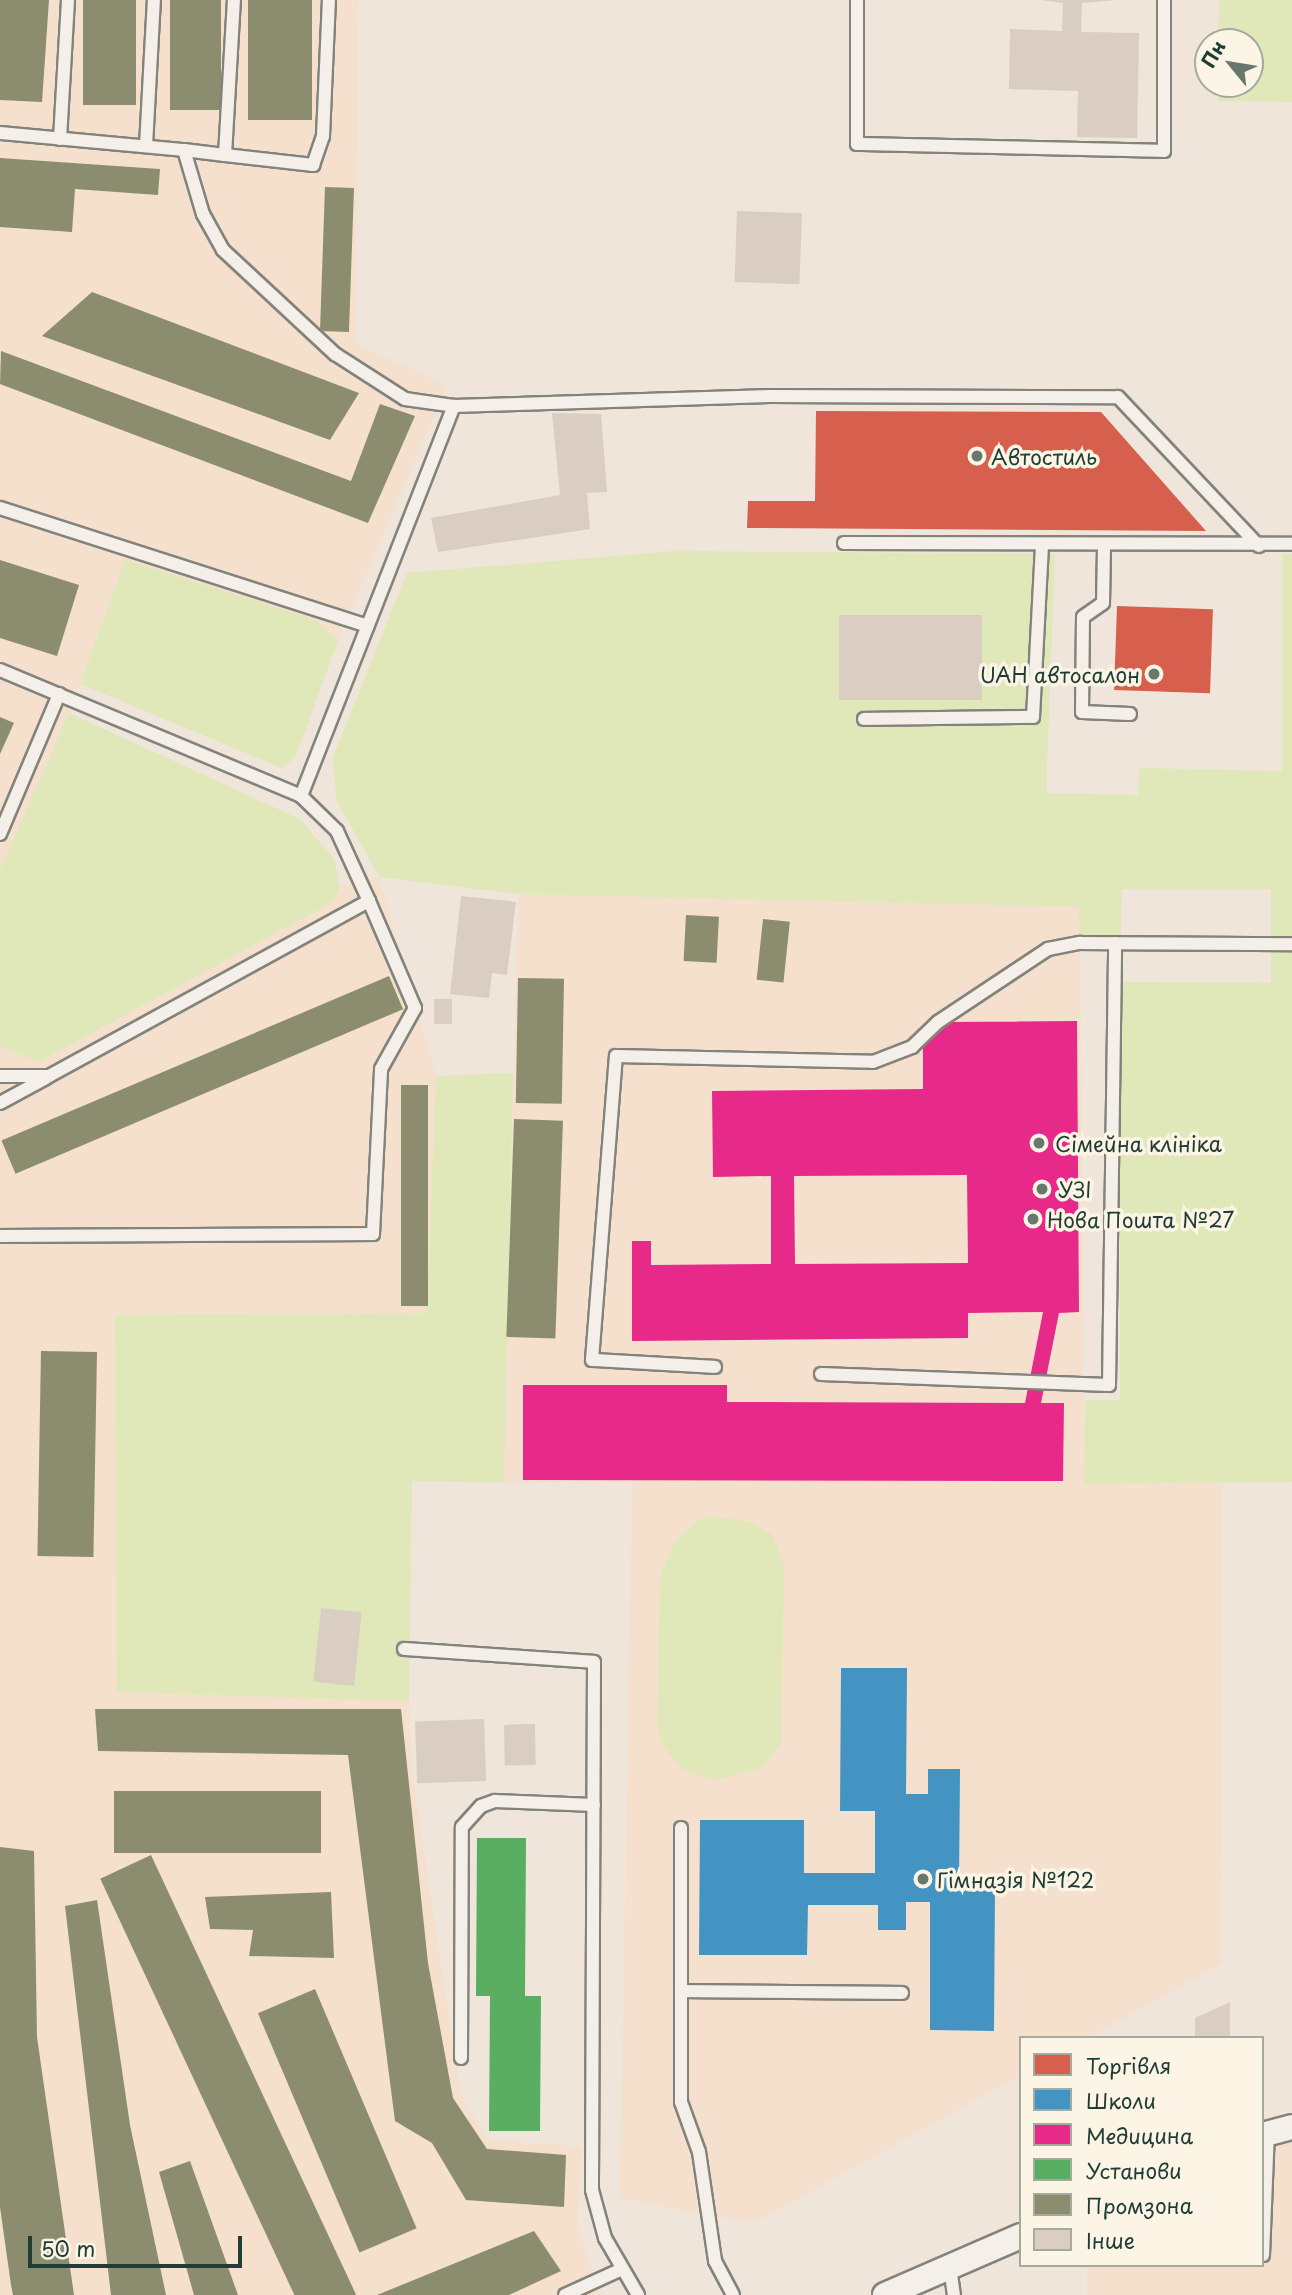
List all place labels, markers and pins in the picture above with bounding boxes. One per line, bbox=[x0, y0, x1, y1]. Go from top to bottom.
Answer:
place label: Автостиль bbox=[991, 443, 1097, 469]
marker: Автостиль bbox=[969, 448, 985, 464]
place label: UAH автосалон bbox=[979, 661, 1140, 687]
marker: UAH автосалон bbox=[1146, 666, 1162, 682]
place label: Сімейна клініка bbox=[1055, 1130, 1222, 1156]
marker: Сімейна клініка bbox=[1029, 1133, 1049, 1153]
place label: УЗІ bbox=[1058, 1176, 1092, 1202]
marker: УЗІ bbox=[1032, 1179, 1052, 1199]
place label: Нова Пошта №27 bbox=[1047, 1206, 1236, 1232]
marker: Нова Пошта №27 bbox=[1025, 1211, 1041, 1227]
place label: Гімназія №122 bbox=[937, 1866, 1094, 1892]
marker: Гімназія №122 bbox=[915, 1871, 931, 1887]

